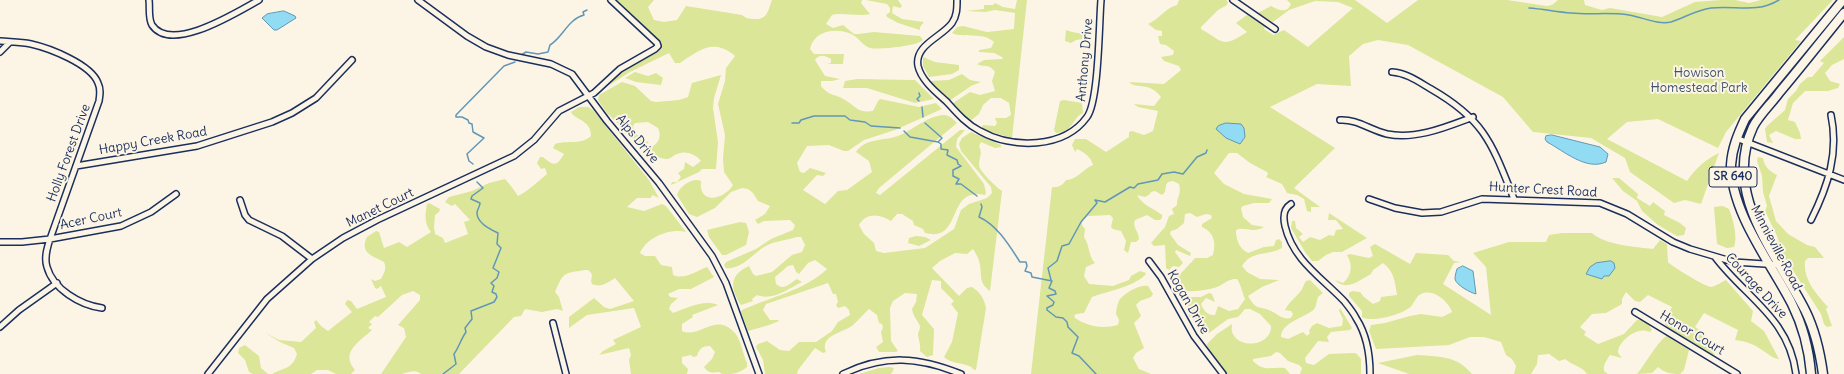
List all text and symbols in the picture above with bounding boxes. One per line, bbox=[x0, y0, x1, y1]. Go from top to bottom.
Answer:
street label: Anthony Drive bbox=[1074, 18, 1096, 102]
park label: Howison Homestead Park bbox=[1650, 65, 1748, 96]
street label: Holly Forest Drive bbox=[44, 102, 94, 204]
street label: Alps Drive bbox=[612, 112, 662, 166]
street label: Happy Creek Road bbox=[98, 124, 208, 158]
road number: SR 640 bbox=[1709, 167, 1757, 187]
street label: Hunter Crest Road bbox=[1489, 179, 1597, 201]
street label: Manet Court bbox=[344, 185, 416, 231]
street label: Minnieville Road bbox=[1747, 203, 1805, 293]
street label: Acer Court bbox=[58, 205, 124, 233]
street label: Courage Drive bbox=[1722, 250, 1790, 322]
street label: Kogan Drive bbox=[1163, 267, 1213, 337]
street label: Honor Court bbox=[1657, 308, 1727, 358]

